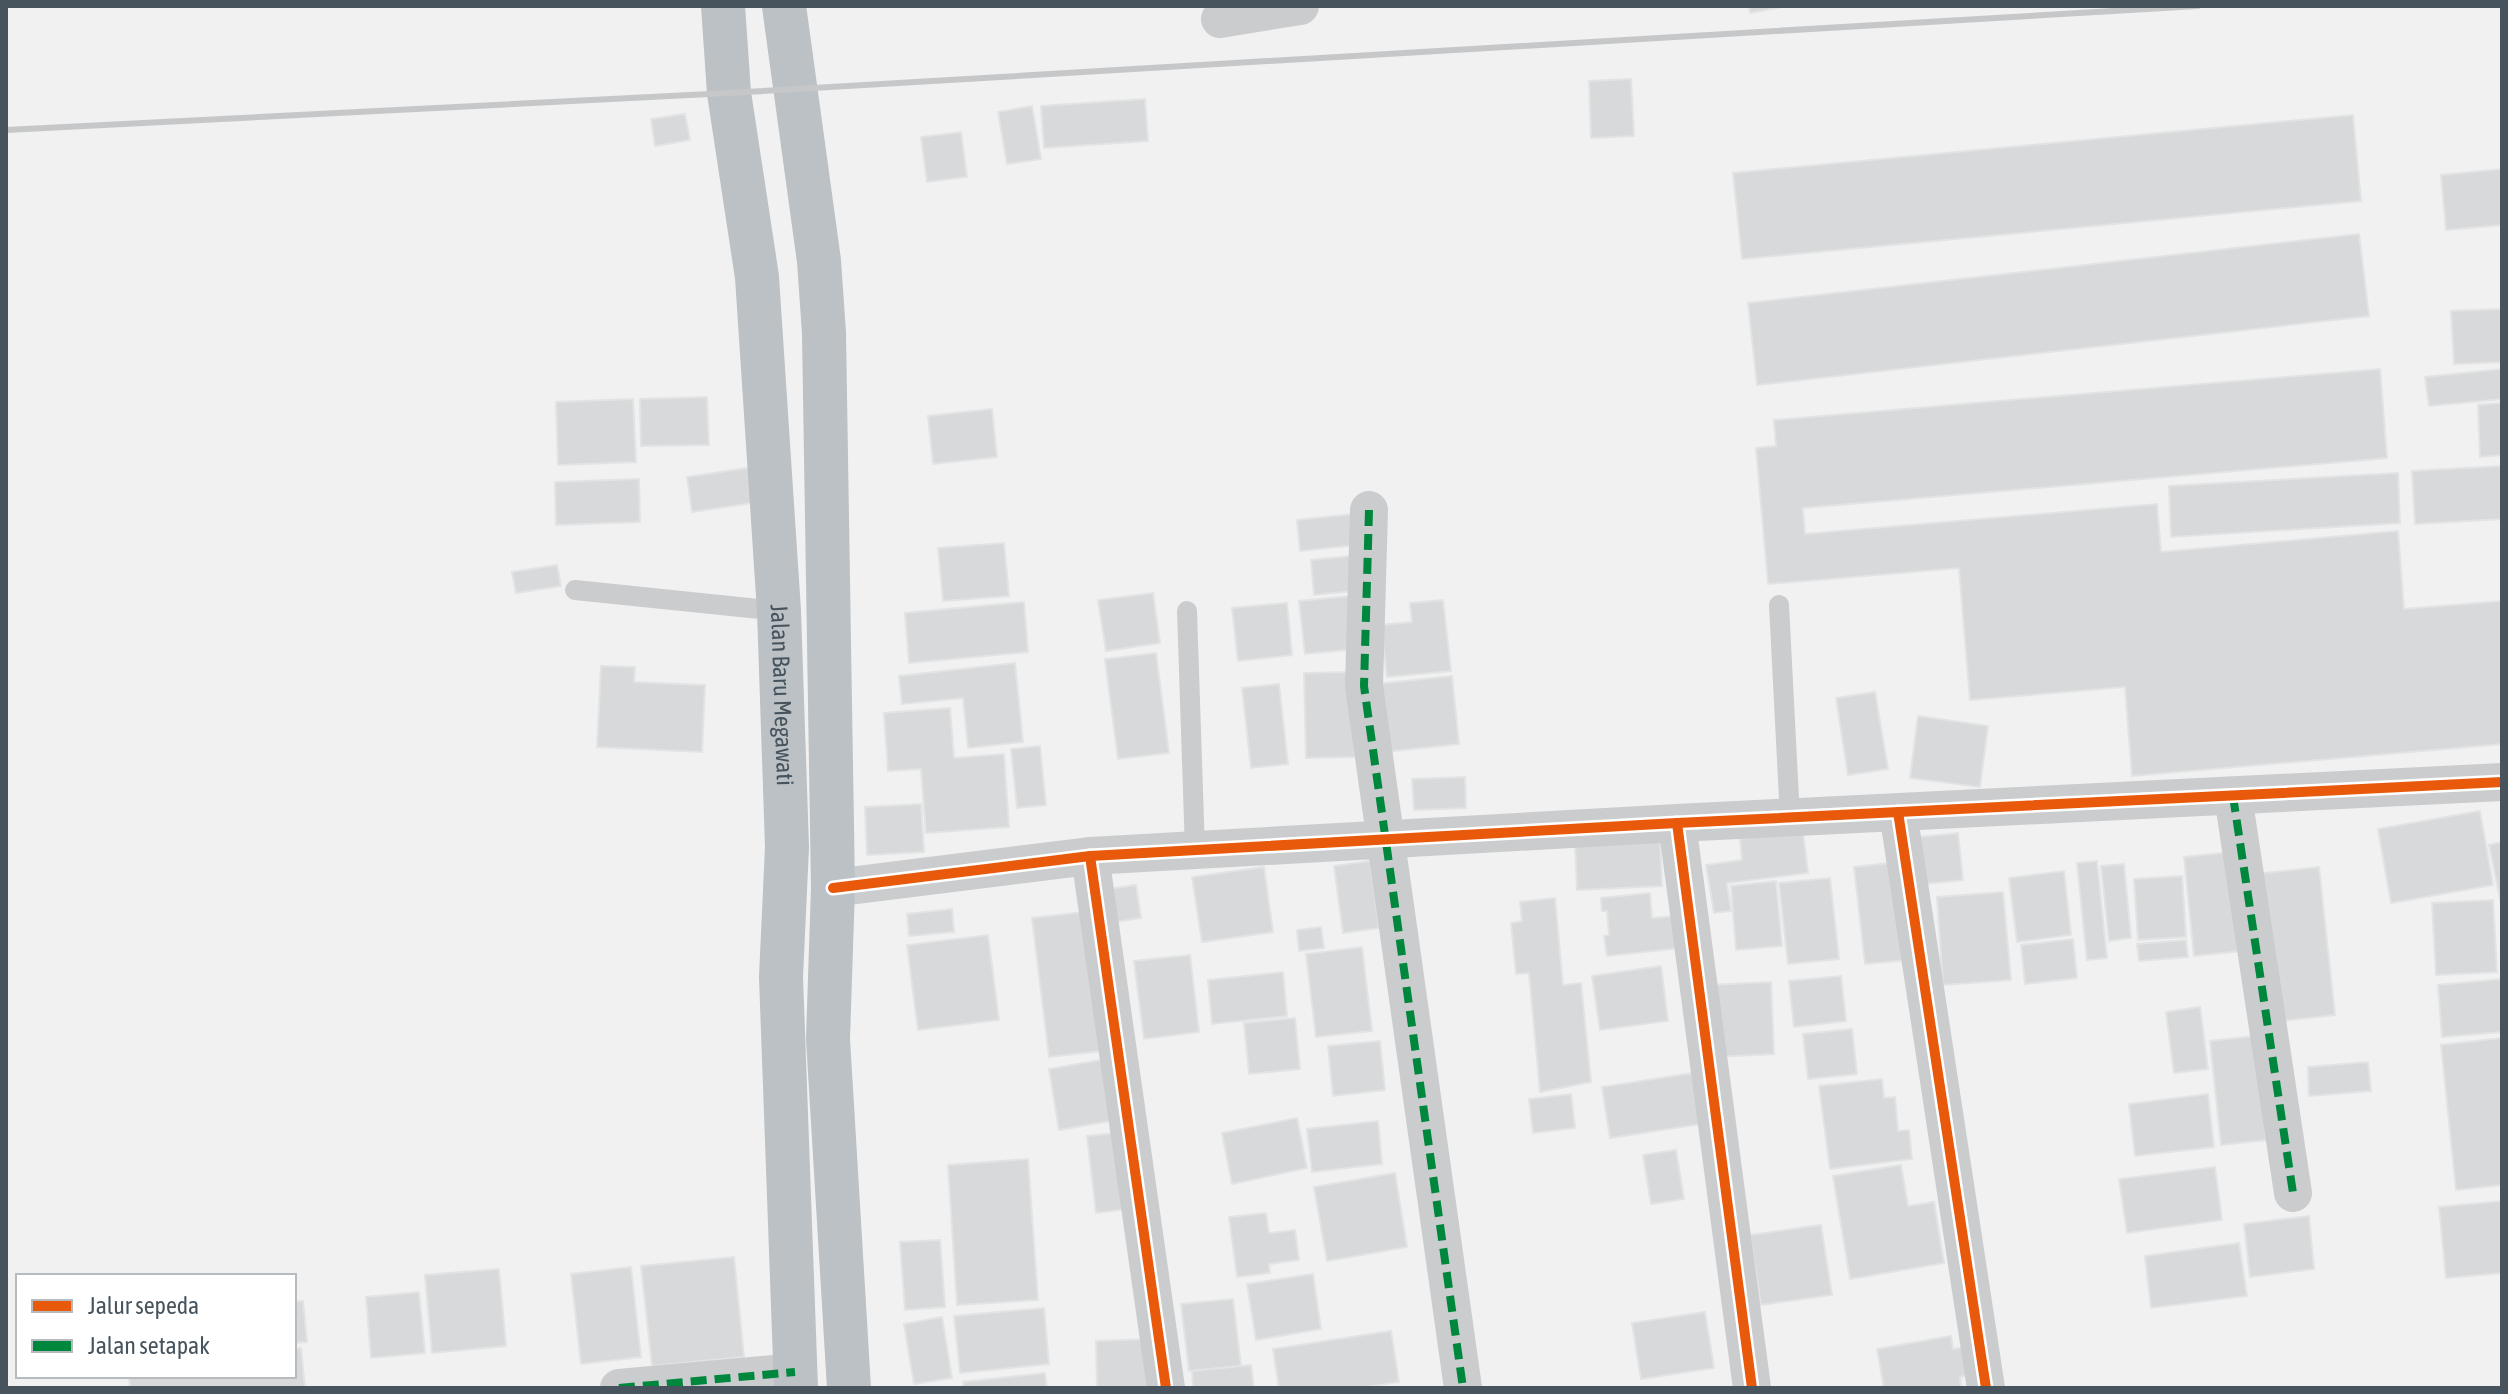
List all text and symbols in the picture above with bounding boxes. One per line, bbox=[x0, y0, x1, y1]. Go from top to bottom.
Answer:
street label: Jalan Baru Megawati bbox=[766, 603, 799, 786]
legend bbox=[16, 1274, 296, 1378]
text: Jalur sepeda bbox=[88, 1292, 199, 1319]
text: Jalan setapak bbox=[88, 1332, 210, 1359]

